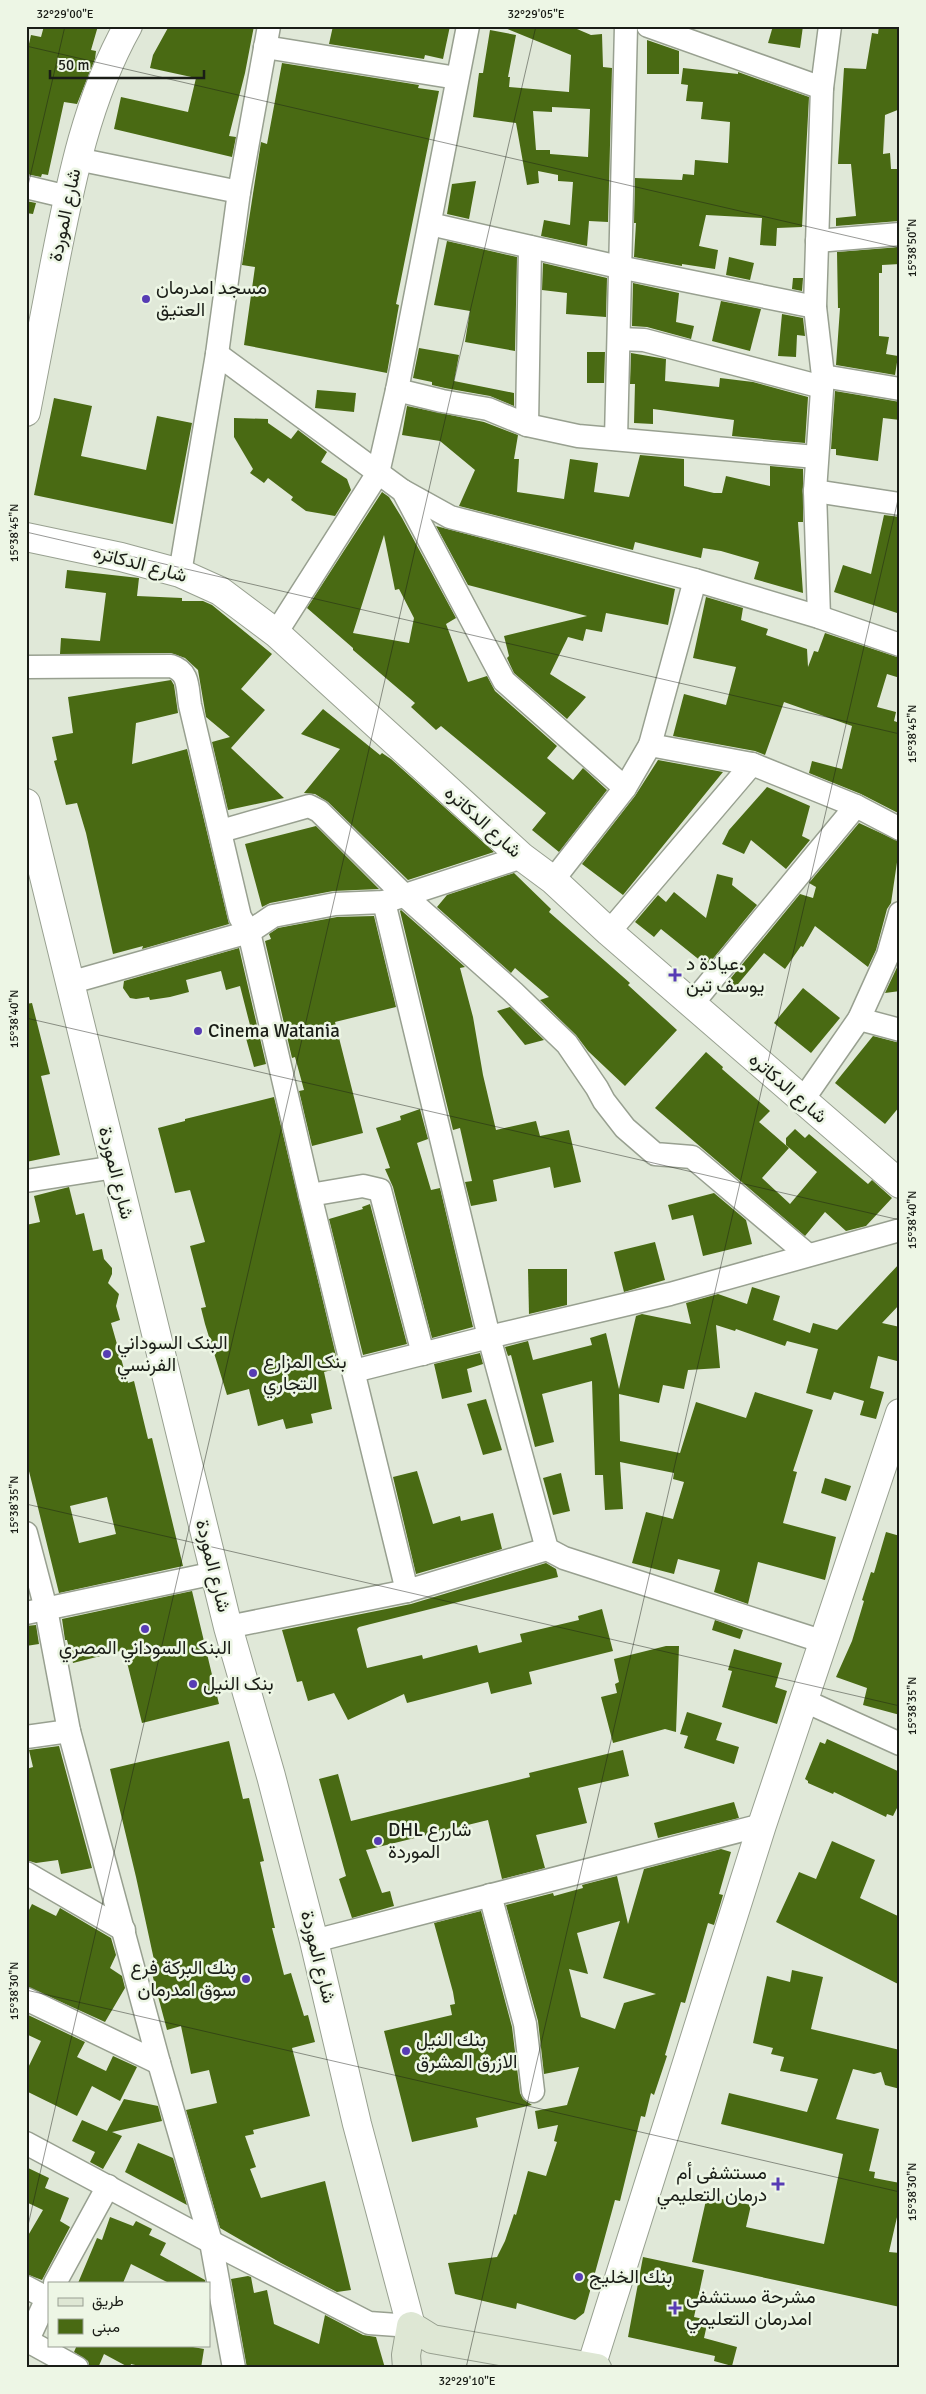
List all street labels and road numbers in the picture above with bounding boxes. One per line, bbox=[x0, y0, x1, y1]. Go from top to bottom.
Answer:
street label: شارع الموردة bbox=[43, 166, 87, 264]
street label: شارع الدكاتره bbox=[90, 540, 190, 588]
street label: شارع الدكاتره bbox=[439, 781, 527, 863]
street label: شارع الدكاتره bbox=[744, 1047, 832, 1129]
street label: شارع الموردة bbox=[93, 1124, 139, 1222]
street label: شارع الموردة bbox=[190, 1517, 236, 1615]
street label: شارع الموردة bbox=[295, 1908, 341, 2006]

